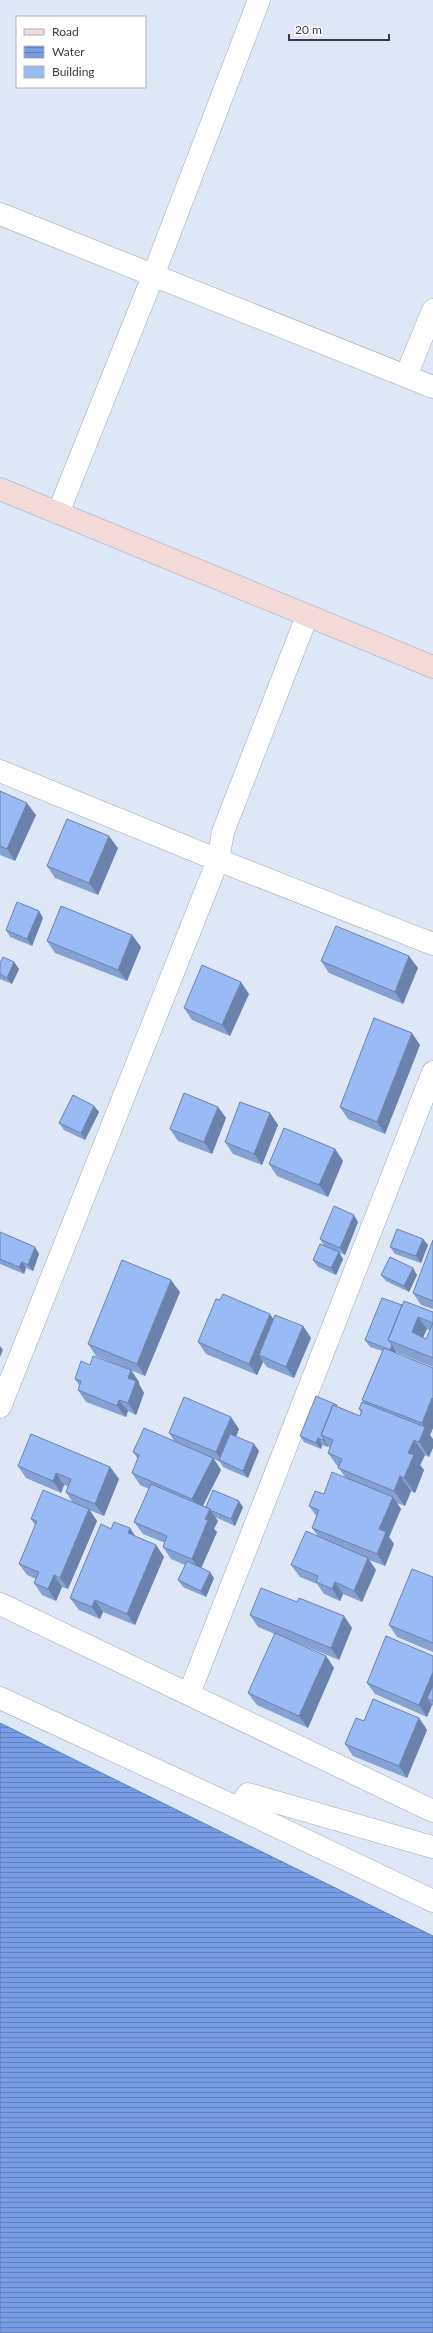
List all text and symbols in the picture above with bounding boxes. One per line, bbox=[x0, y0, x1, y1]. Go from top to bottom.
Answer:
legend bbox=[16, 16, 146, 88]
scale bar bbox=[289, 16, 389, 42]
text: 20 m bbox=[295, 22, 322, 37]
text: Road bbox=[52, 24, 79, 39]
text: Water bbox=[52, 44, 85, 59]
text: Building bbox=[52, 64, 95, 79]

